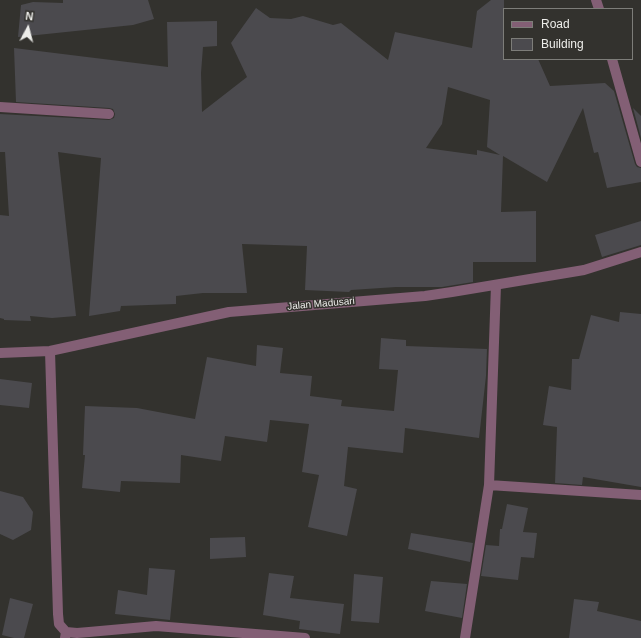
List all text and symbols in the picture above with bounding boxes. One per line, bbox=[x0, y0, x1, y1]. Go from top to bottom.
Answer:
north arrow bbox=[8, 8, 48, 48]
legend bbox=[503, 8, 633, 60]
text: N bbox=[25, 10, 34, 23]
text: Road bbox=[541, 17, 570, 31]
text: Building bbox=[541, 37, 584, 51]
street label: Jalan Madusari bbox=[287, 295, 355, 313]

